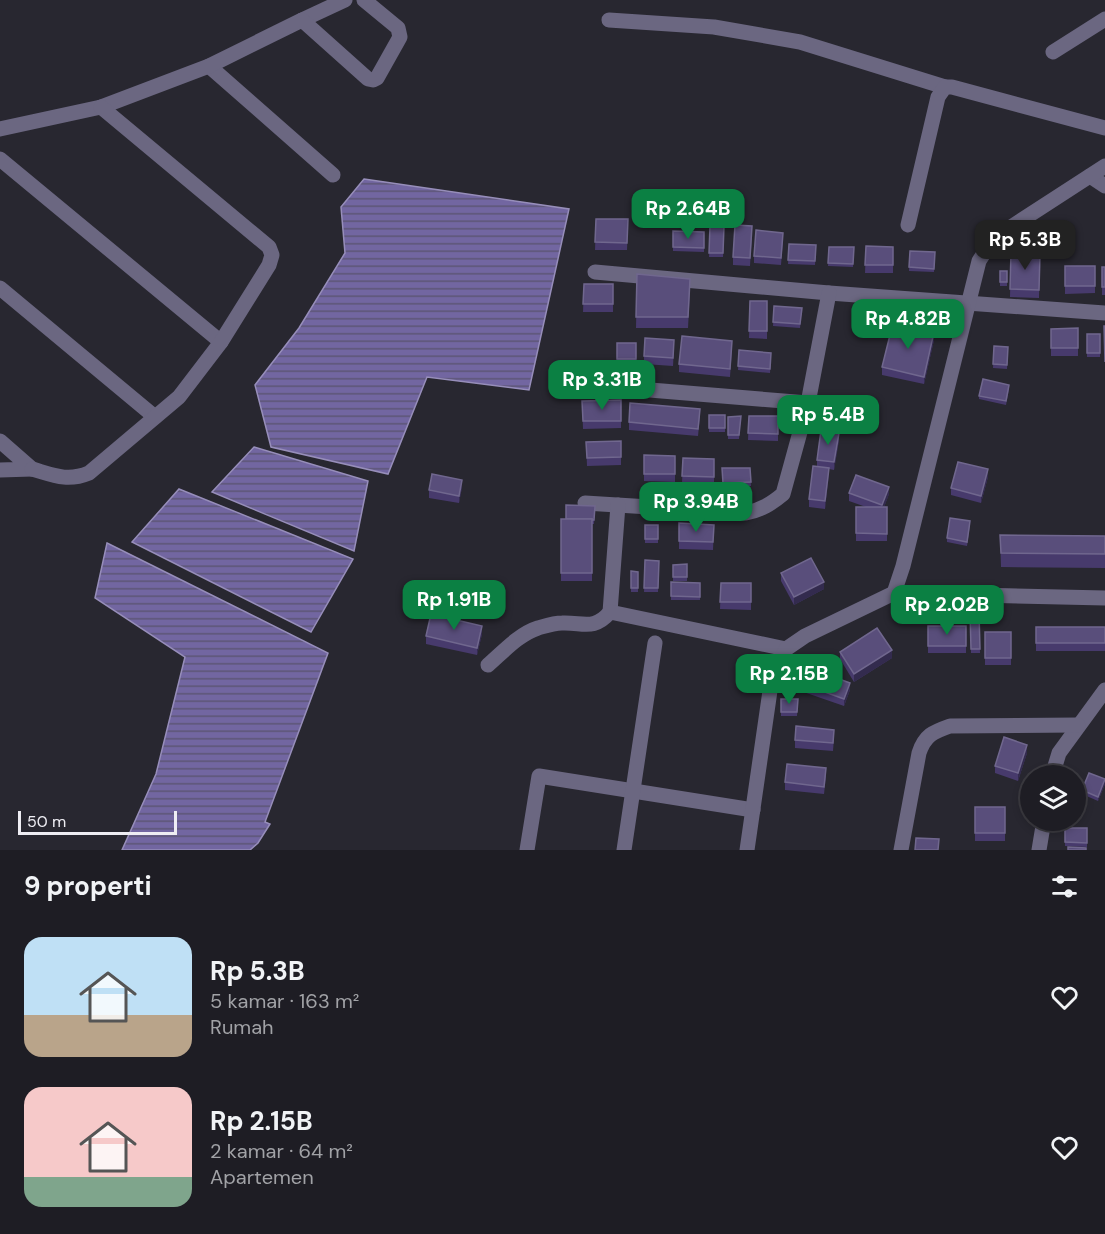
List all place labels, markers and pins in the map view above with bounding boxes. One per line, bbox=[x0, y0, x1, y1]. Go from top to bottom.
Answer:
pin: Rp 2.64B bbox=[626, 189, 750, 240]
pin: Rp 5.3B bbox=[970, 220, 1080, 271]
pin: Rp 4.82B bbox=[846, 299, 970, 350]
pin: Rp 3.31B bbox=[540, 360, 664, 411]
pin: Rp 5.4B bbox=[773, 395, 883, 446]
pin: Rp 3.94B bbox=[634, 482, 758, 533]
pin: Rp 1.91B bbox=[392, 580, 516, 631]
pin: Rp 2.02B bbox=[885, 585, 1009, 636]
pin: Rp 2.15B bbox=[727, 654, 851, 705]

